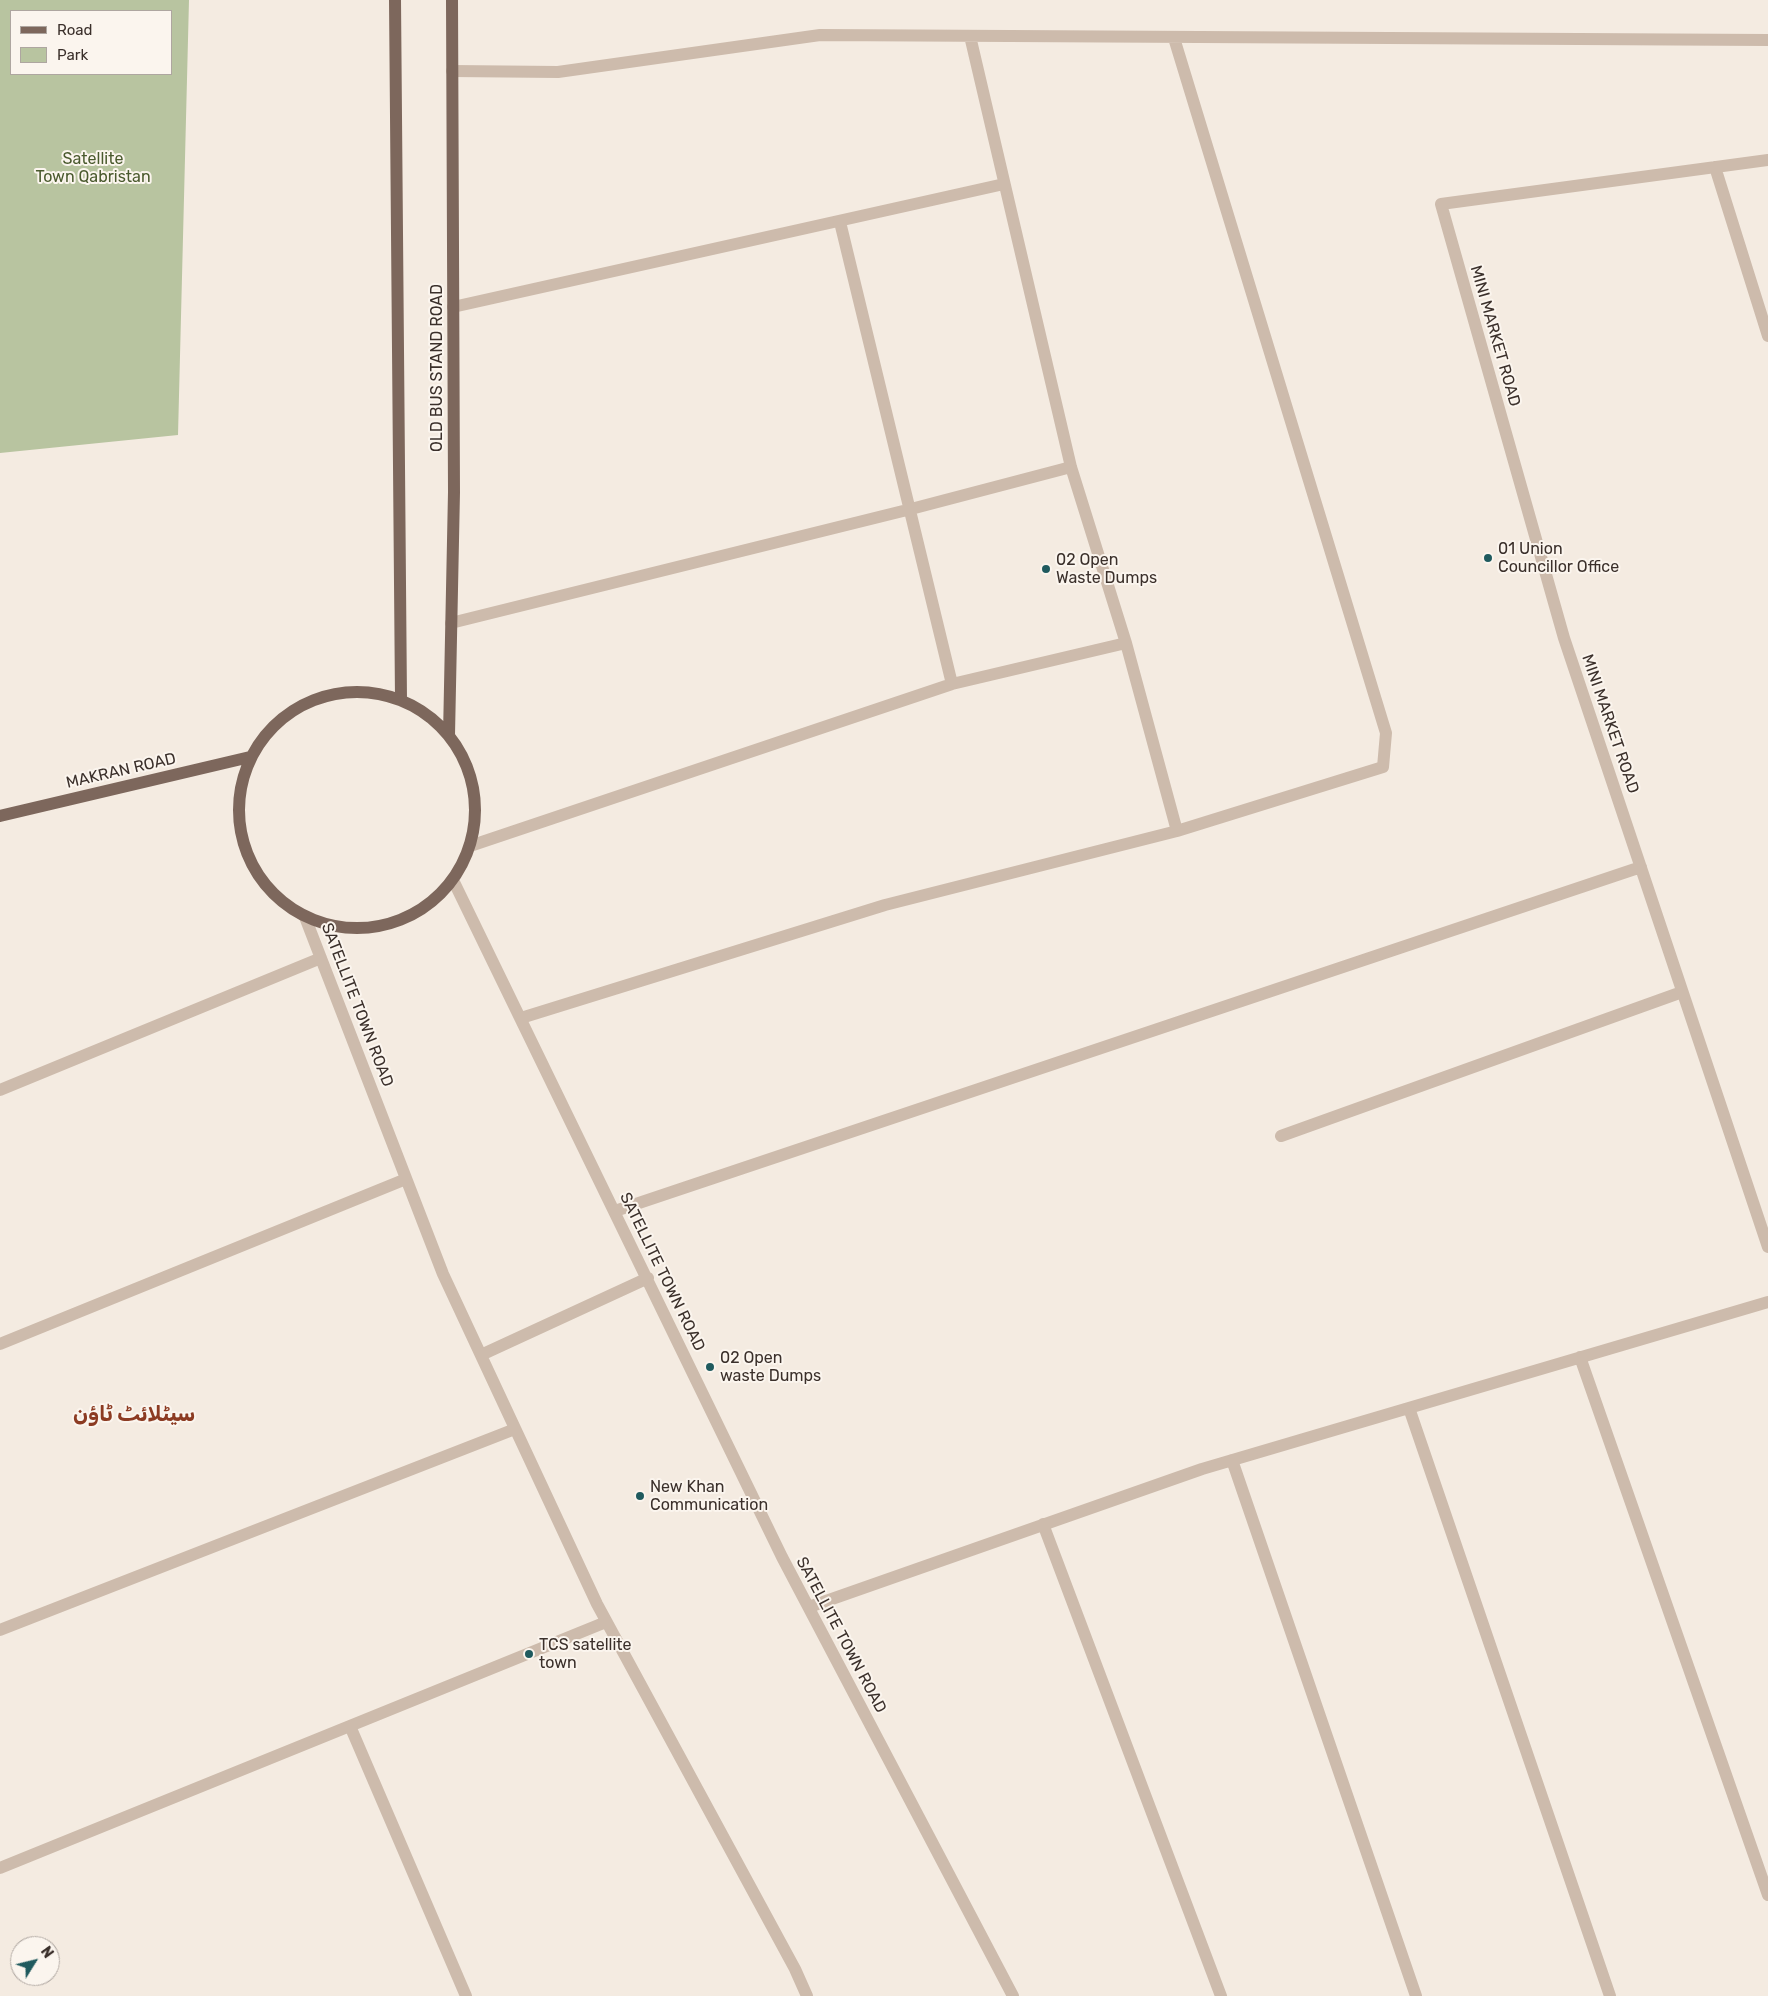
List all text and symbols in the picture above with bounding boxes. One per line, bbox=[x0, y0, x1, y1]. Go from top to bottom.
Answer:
legend bbox=[10, 10, 172, 75]
text: Road bbox=[57, 21, 93, 39]
text: Park bbox=[57, 46, 88, 64]
park label: Satellite Town Qabristan bbox=[35, 149, 151, 187]
street label: MINI MARKET ROAD bbox=[1466, 263, 1524, 409]
street label: OLD BUS STAND ROAD bbox=[427, 284, 447, 452]
place label: 01 Union Councillor Office bbox=[1498, 539, 1619, 577]
place label: 02 Open Waste Dumps bbox=[1056, 550, 1157, 588]
marker: 01 Union Councillor Office bbox=[1482, 552, 1494, 564]
marker: 02 Open Waste Dumps bbox=[1040, 563, 1052, 575]
street label: MINI MARKET ROAD bbox=[1577, 652, 1643, 796]
street label: MAKRAN ROAD bbox=[64, 749, 178, 793]
street label: SATELLITE TOWN ROAD bbox=[317, 920, 397, 1090]
street label: SATELLITE TOWN ROAD bbox=[615, 1190, 709, 1354]
place label: 02 Open waste Dumps bbox=[720, 1348, 821, 1386]
marker: 02 Open waste Dumps bbox=[704, 1361, 716, 1373]
district label: سیٹلائٹ ٹاؤن bbox=[73, 1402, 195, 1428]
place label: New Khan Communication bbox=[650, 1477, 768, 1515]
marker: New Khan Communication bbox=[634, 1490, 646, 1502]
street label: SATELLITE TOWN ROAD bbox=[792, 1554, 890, 1716]
place label: TCS satellite town bbox=[539, 1635, 632, 1673]
marker: TCS satellite town bbox=[523, 1648, 535, 1660]
north arrow bbox=[10, 1936, 60, 1986]
text: N bbox=[37, 1943, 57, 1962]

